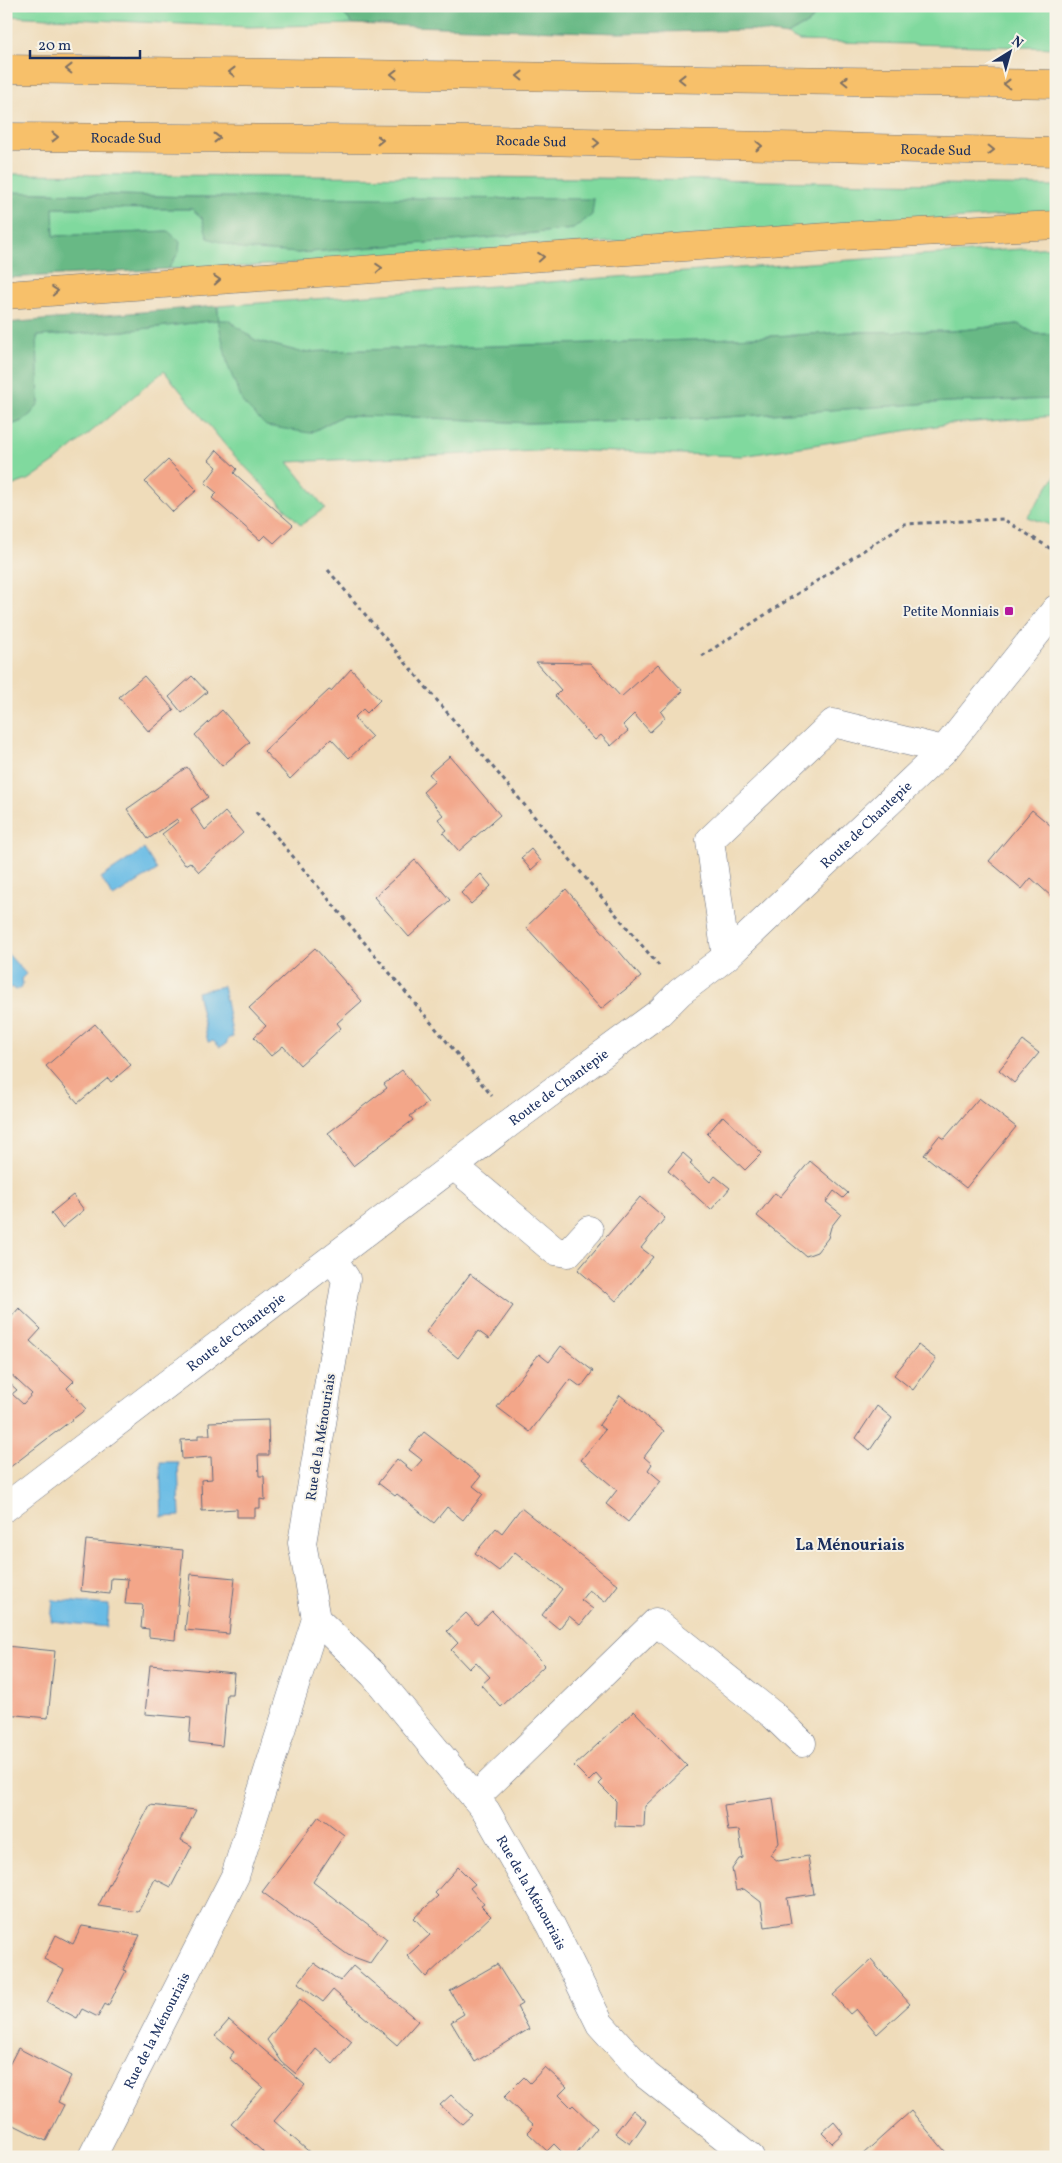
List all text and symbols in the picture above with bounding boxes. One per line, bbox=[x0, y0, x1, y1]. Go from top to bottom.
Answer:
scale bar bbox=[30, 28, 140, 60]
north arrow bbox=[984, 28, 1034, 78]
text: N bbox=[1007, 32, 1027, 53]
text: 20 m bbox=[38, 36, 71, 57]
one-way arrow bbox=[65, 64, 72, 74]
one-way arrow bbox=[227, 67, 235, 77]
one-way arrow bbox=[390, 69, 398, 80]
one-way arrow bbox=[515, 71, 523, 81]
one-way arrow bbox=[678, 74, 686, 84]
one-way arrow bbox=[840, 76, 848, 86]
one-way arrow bbox=[1003, 79, 1010, 89]
street label: Rocade Sud bbox=[90, 130, 162, 149]
one-way arrow bbox=[52, 132, 59, 142]
street label: Rocade Sud bbox=[495, 132, 567, 153]
one-way arrow bbox=[214, 133, 222, 143]
one-way arrow bbox=[376, 135, 384, 145]
one-way arrow bbox=[593, 137, 601, 148]
one-way arrow bbox=[756, 141, 763, 151]
street label: Rocade Sud bbox=[900, 141, 972, 161]
one-way arrow bbox=[987, 145, 995, 156]
one-way arrow bbox=[537, 252, 545, 263]
one-way arrow bbox=[375, 263, 383, 274]
one-way arrow bbox=[213, 274, 221, 285]
one-way arrow bbox=[51, 286, 59, 297]
place label: Petite Monniais bbox=[903, 603, 999, 622]
marker: Petite Monniais bbox=[1003, 605, 1015, 617]
street label: Route de Chantepie bbox=[817, 777, 917, 873]
street label: Route de Chantepie bbox=[506, 1045, 613, 1131]
street label: Route de Chantepie bbox=[183, 1289, 290, 1377]
street label: Rue de la Ménouriais bbox=[302, 1372, 341, 1502]
district label: La Ménouriais bbox=[795, 1535, 905, 1557]
street label: Rue de la Ménouriais bbox=[491, 1832, 570, 1954]
street label: Rue de la Ménouriais bbox=[120, 1969, 195, 2093]

